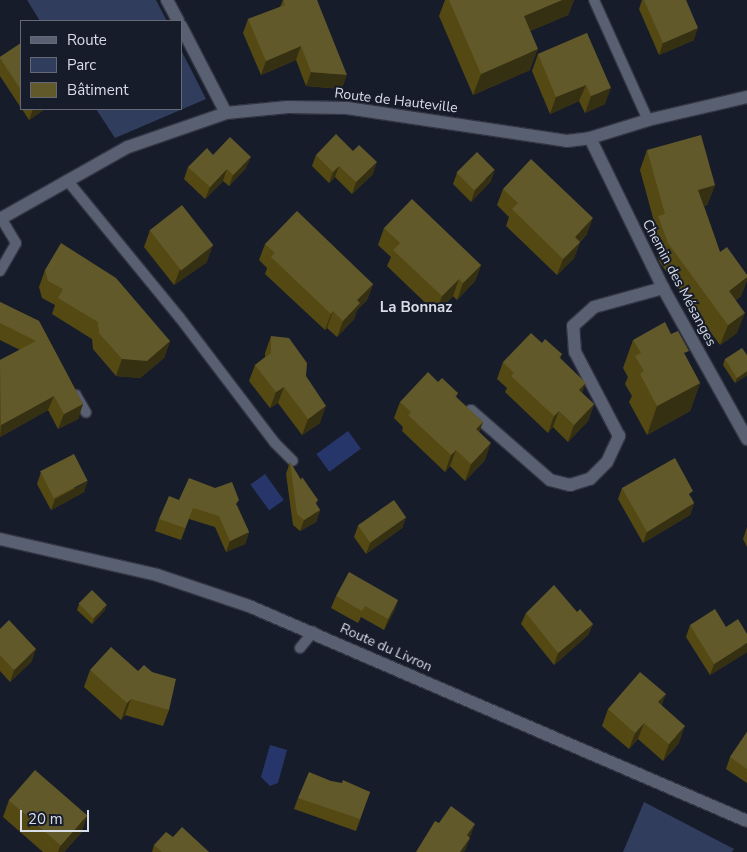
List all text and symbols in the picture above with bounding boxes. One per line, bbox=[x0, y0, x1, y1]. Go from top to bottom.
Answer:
legend bbox=[20, 20, 182, 110]
text: Route bbox=[67, 30, 107, 50]
text: Parc bbox=[67, 55, 96, 75]
text: Bâtiment bbox=[67, 80, 128, 100]
street label: Route de Hauteville bbox=[333, 85, 459, 117]
street label: Chemin des Mésanges bbox=[638, 217, 720, 349]
district label: La Bonnaz bbox=[380, 299, 452, 317]
street label: Route du Livron bbox=[337, 620, 435, 676]
scale bar bbox=[22, 800, 91, 832]
text: 20 m bbox=[28, 809, 63, 829]

